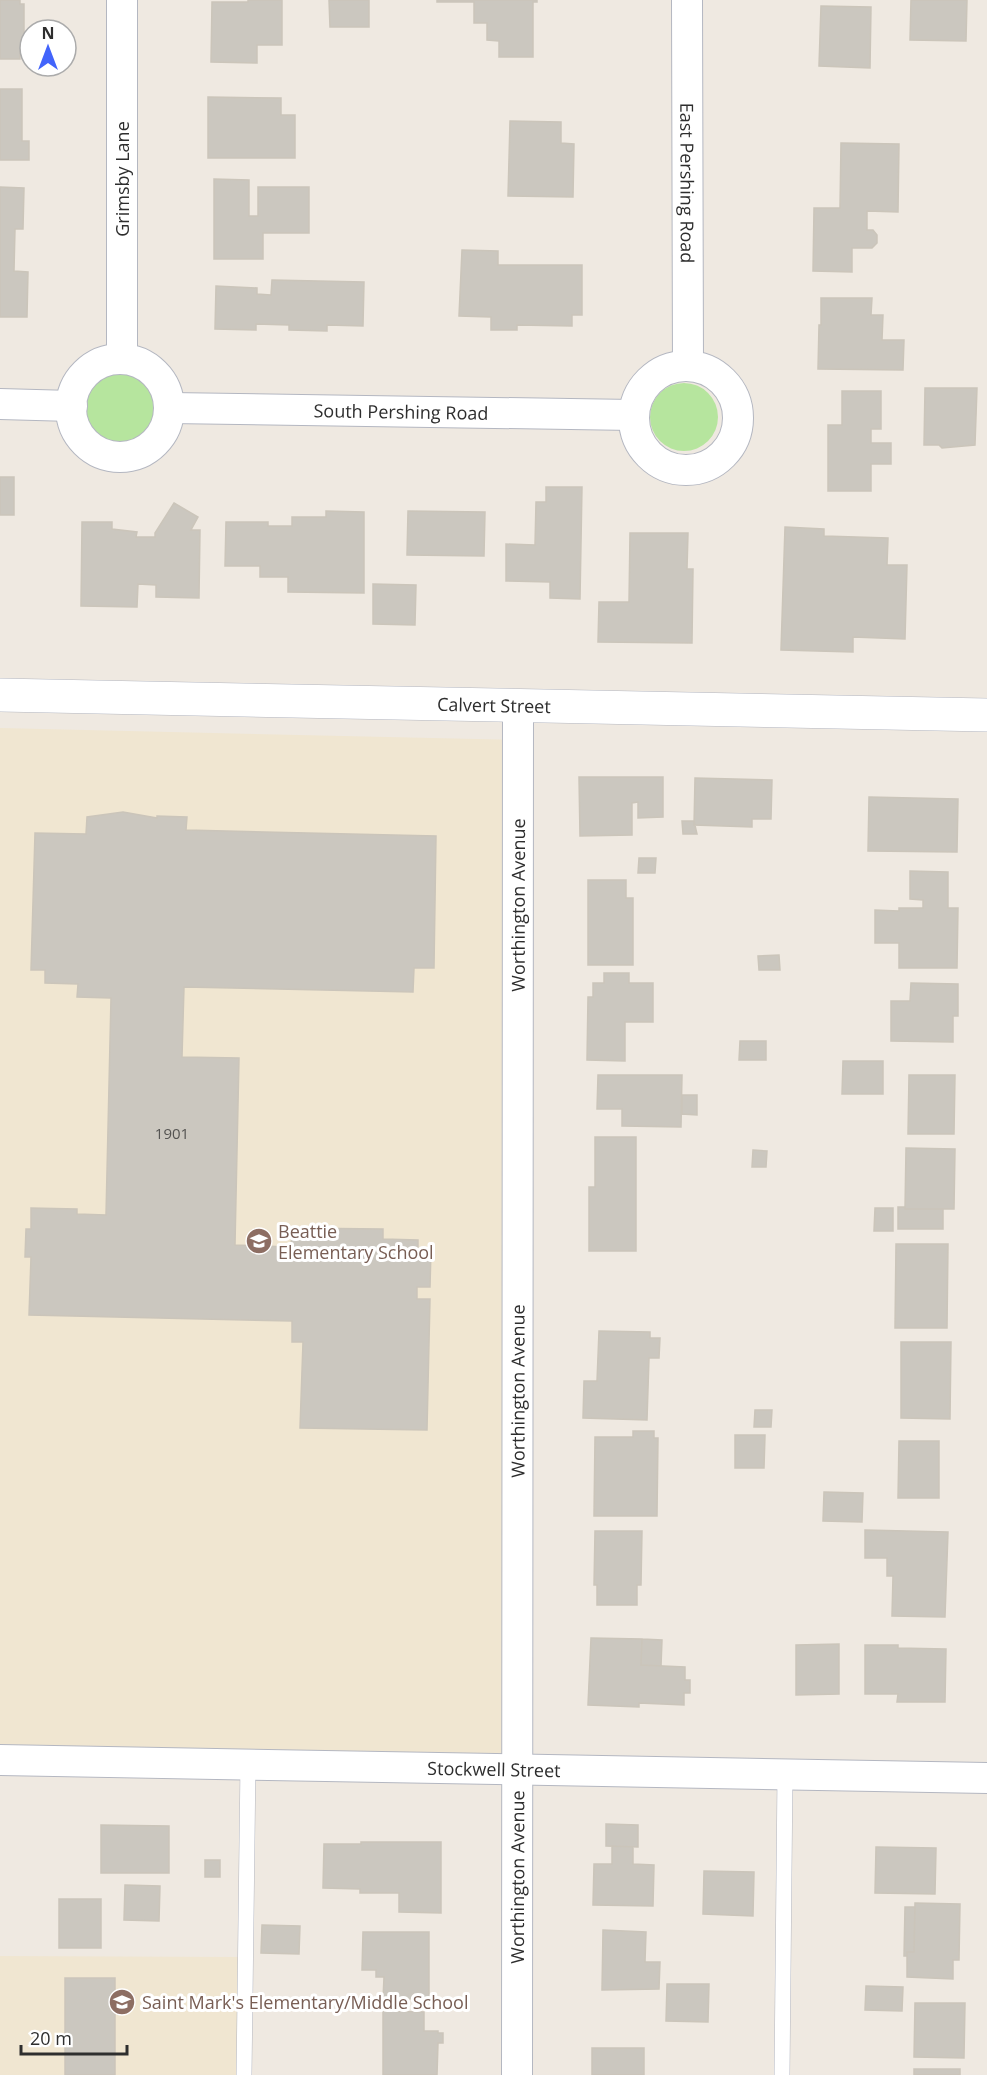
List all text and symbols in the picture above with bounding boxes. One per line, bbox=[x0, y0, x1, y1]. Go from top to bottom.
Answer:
north arrow bbox=[18, 18, 78, 78]
text: N bbox=[41, 22, 55, 44]
street label: East Pershing Road bbox=[675, 103, 700, 263]
street label: Grimsby Lane bbox=[110, 121, 134, 237]
street label: South Pershing Road bbox=[313, 398, 489, 425]
street label: Calvert Street bbox=[437, 692, 551, 718]
street label: Worthington Avenue bbox=[506, 818, 530, 992]
house number: 1901 bbox=[155, 1123, 189, 1143]
place label: Beattie Elementary School bbox=[278, 1219, 434, 1264]
school or university icon: Beattie Elementary School bbox=[244, 1226, 274, 1256]
street label: Worthington Avenue bbox=[505, 1304, 530, 1478]
street label: Stockwell Street bbox=[427, 1756, 561, 1782]
street label: Worthington Avenue bbox=[505, 1790, 529, 1964]
school or university icon: Saint Mark's Elementary/Middle School bbox=[107, 1987, 137, 2017]
place label: Saint Mark's Elementary/Middle School bbox=[142, 1990, 468, 2014]
scale bar bbox=[21, 2018, 128, 2056]
text: 20 m bbox=[30, 2026, 72, 2050]

